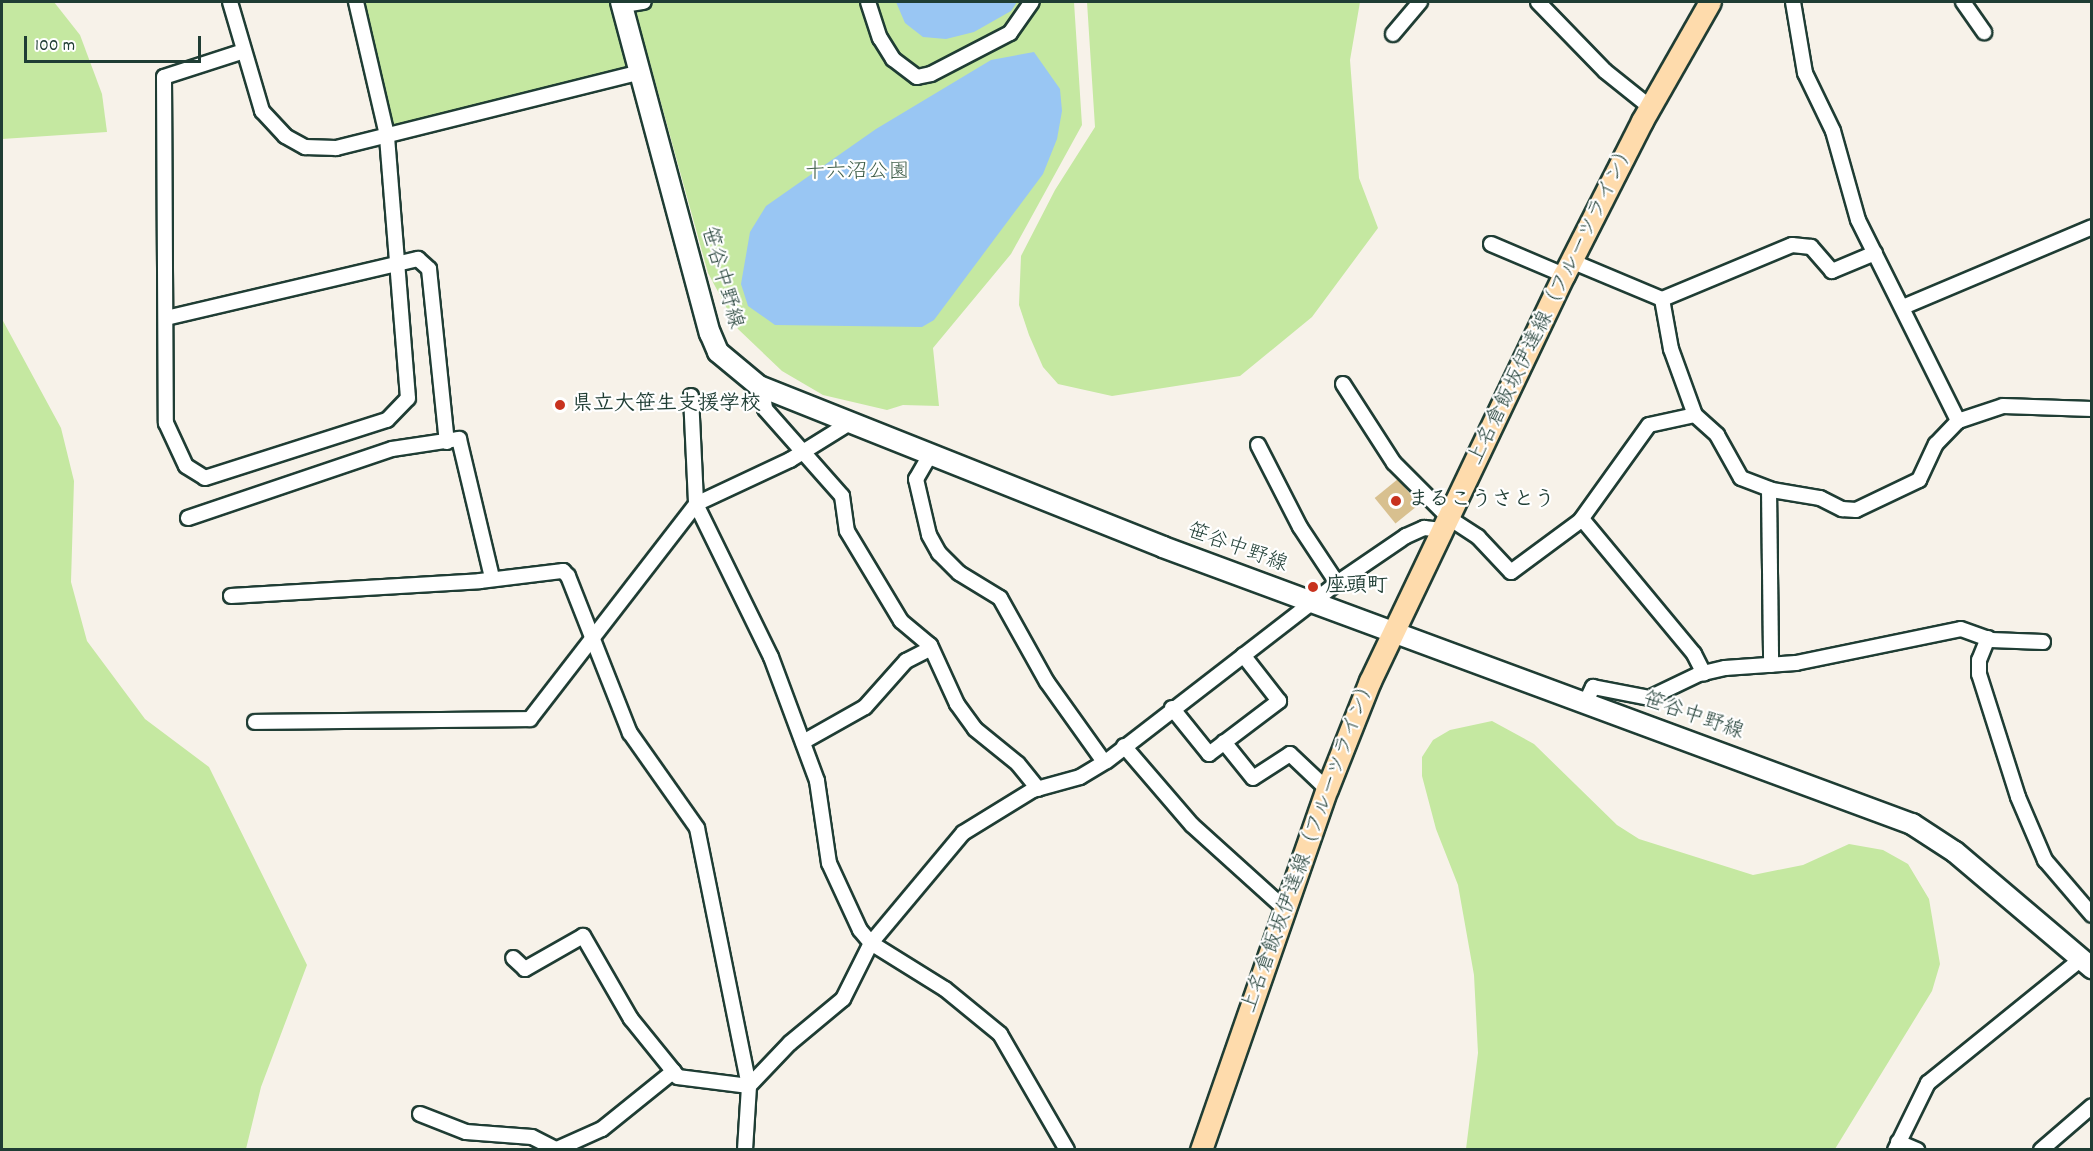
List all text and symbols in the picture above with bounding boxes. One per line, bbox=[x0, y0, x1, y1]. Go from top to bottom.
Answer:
scale bar bbox=[27, 24, 204, 62]
text: 100 m bbox=[35, 34, 75, 59]
street label: 上名倉飯坂伊達線（フルーツライン） bbox=[1463, 138, 1643, 470]
park label: 十六沼公園 bbox=[805, 160, 909, 186]
street label: 笹谷中野線 bbox=[694, 224, 748, 332]
place label: 県立大笹生支援学校 bbox=[572, 392, 761, 418]
marker: 県立大笹生支援学校 bbox=[553, 398, 567, 412]
place label: まるこうさとう bbox=[1408, 488, 1555, 514]
marker: まるこうさとう bbox=[1389, 494, 1403, 508]
street label: 笹谷中野線 bbox=[1183, 519, 1291, 579]
place label: 座頭町 bbox=[1325, 574, 1388, 600]
marker: 座頭町 bbox=[1306, 580, 1320, 594]
street label: 上名倉飯坂伊達線（フルーツライン） bbox=[1237, 673, 1383, 1017]
street label: 笹谷中野線 bbox=[1639, 688, 1747, 746]

